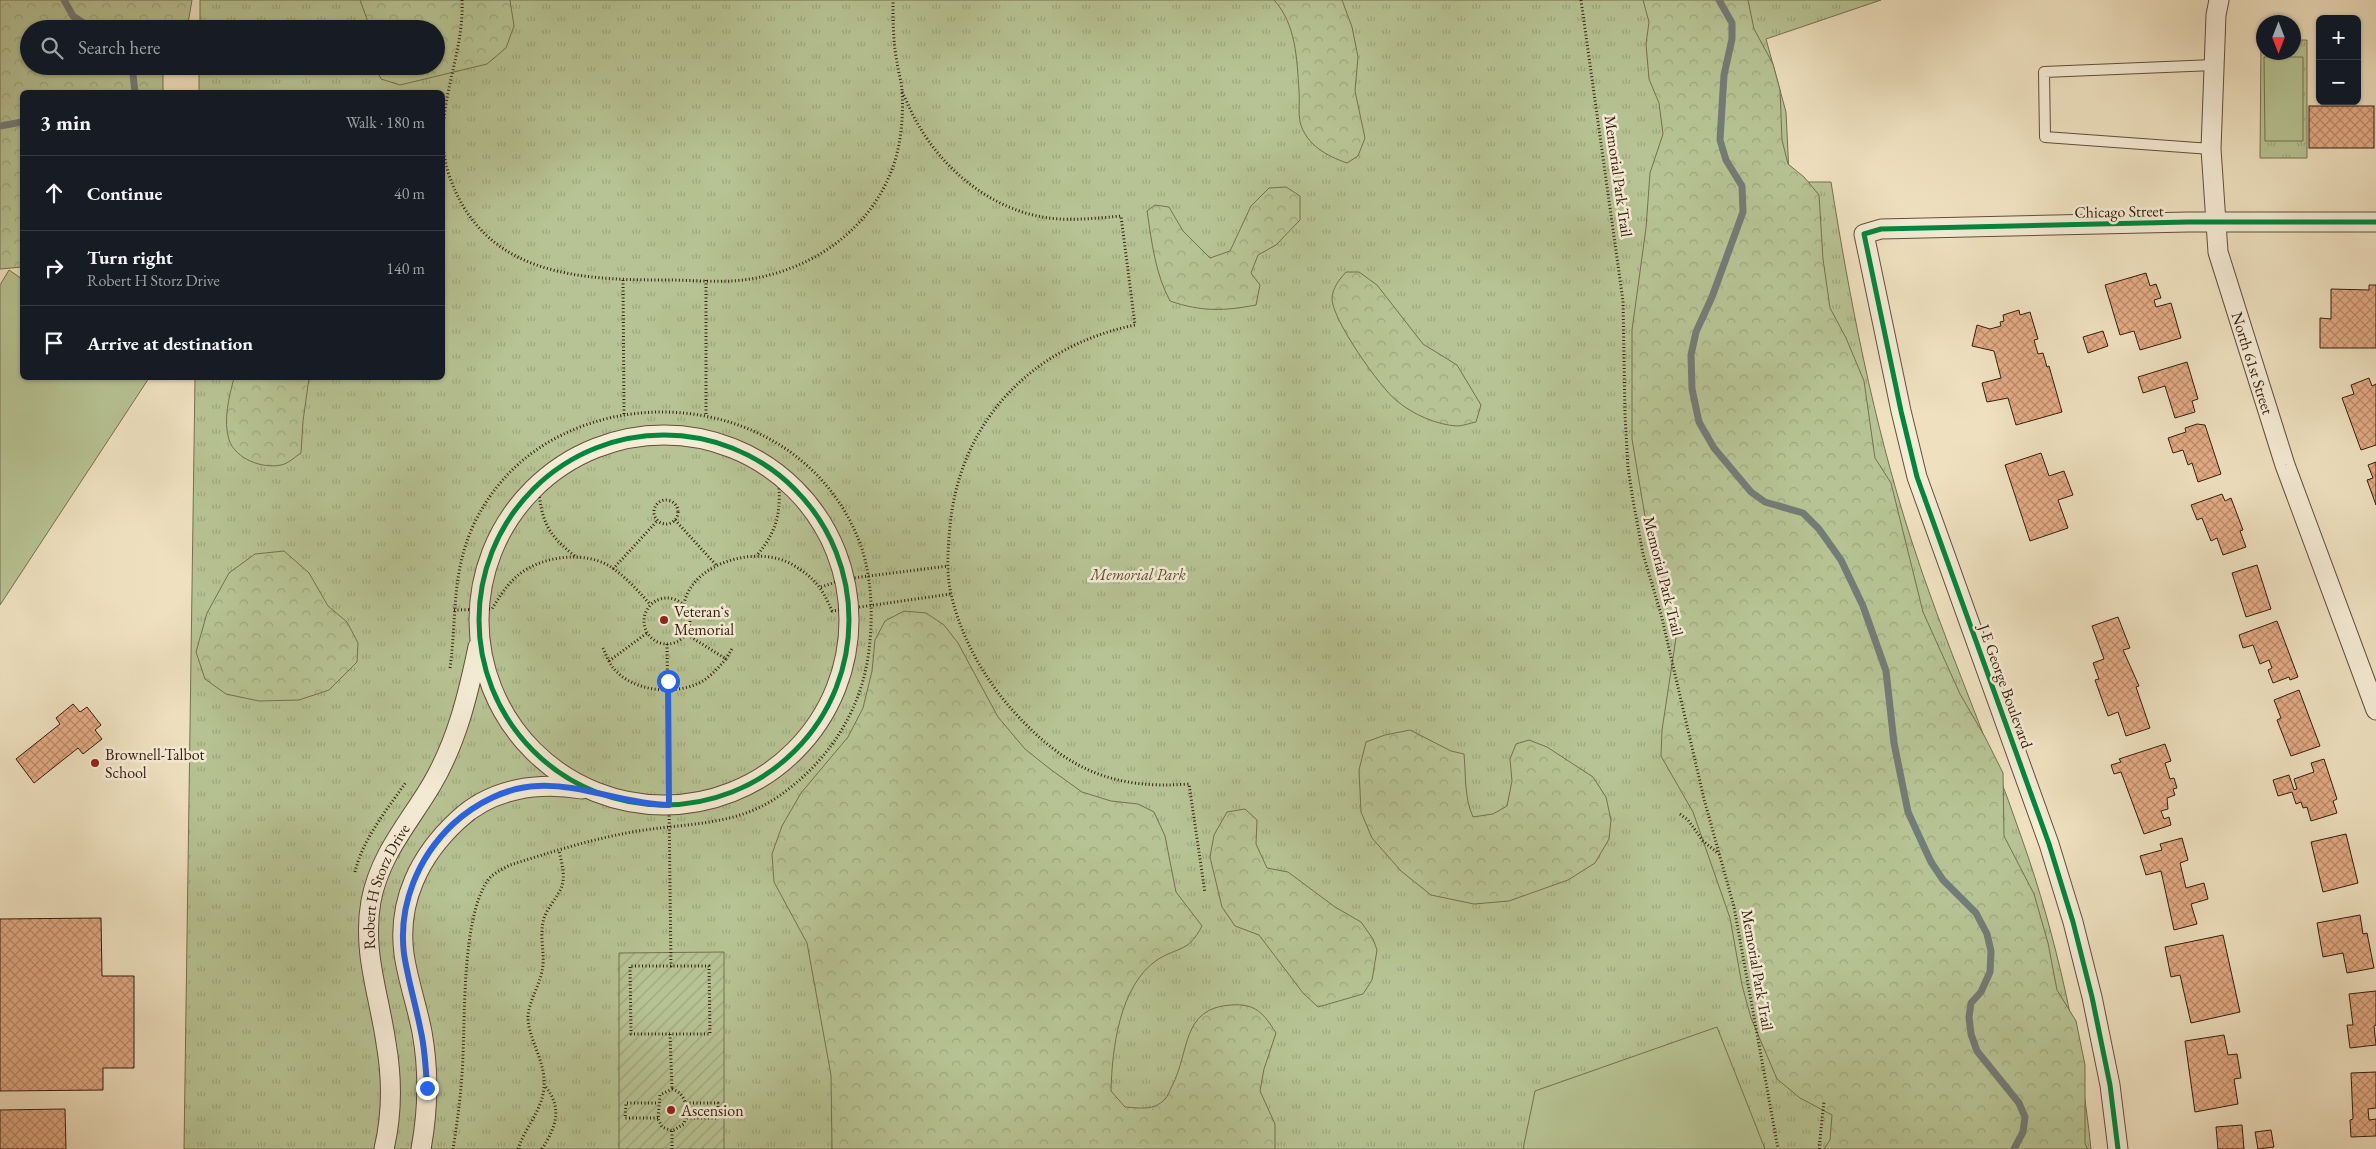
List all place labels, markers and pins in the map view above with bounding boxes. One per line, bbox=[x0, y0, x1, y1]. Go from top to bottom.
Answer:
place label: Veteranʻs Memorial bbox=[674, 601, 734, 640]
marker: Veteranʻs Memorial bbox=[658, 614, 670, 626]
place label: Brownell-Talbot School bbox=[105, 744, 205, 783]
marker: Brownell-Talbot School bbox=[89, 757, 101, 769]
place label: Ascension bbox=[680, 1100, 744, 1121]
marker: Ascension bbox=[665, 1104, 677, 1116]

